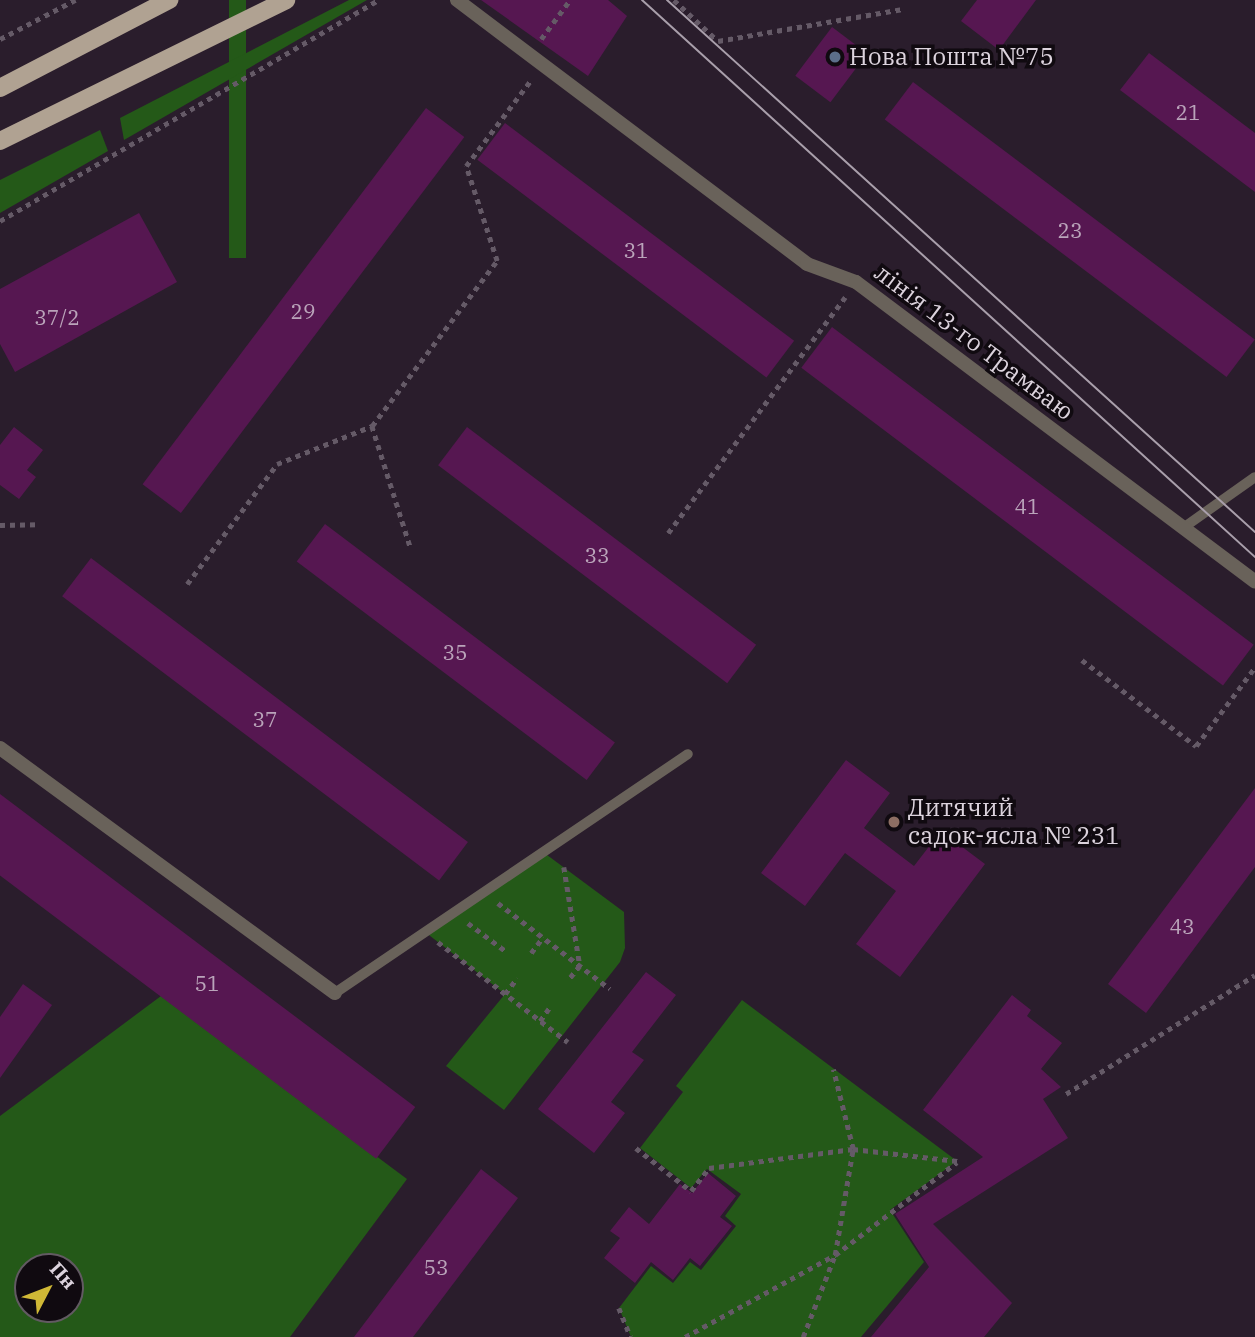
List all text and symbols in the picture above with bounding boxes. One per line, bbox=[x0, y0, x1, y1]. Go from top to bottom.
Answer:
place label: Нова Пошта №75 bbox=[849, 43, 1054, 71]
marker: Нова Пошта №75 bbox=[827, 49, 843, 65]
house number: 21 bbox=[1175, 99, 1201, 125]
house number: 23 bbox=[1057, 217, 1083, 243]
house number: 31 bbox=[623, 237, 649, 263]
street label: лінія 13-го Трамваю bbox=[869, 258, 1079, 426]
house number: 29 bbox=[290, 298, 316, 324]
house number: 37/2 bbox=[34, 304, 80, 330]
house number: 41 bbox=[1014, 493, 1040, 519]
house number: 33 bbox=[584, 542, 610, 568]
house number: 35 bbox=[442, 639, 468, 665]
house number: 37 bbox=[252, 706, 278, 732]
place label: Дитячий садок-ясла № 231 bbox=[908, 794, 1120, 850]
marker: Дитячий садок-ясла № 231 bbox=[886, 814, 902, 830]
house number: 43 bbox=[1169, 913, 1195, 939]
house number: 51 bbox=[194, 970, 220, 996]
north arrow bbox=[14, 1253, 84, 1323]
house number: 53 bbox=[423, 1254, 449, 1280]
text: Пн bbox=[45, 1257, 82, 1294]

